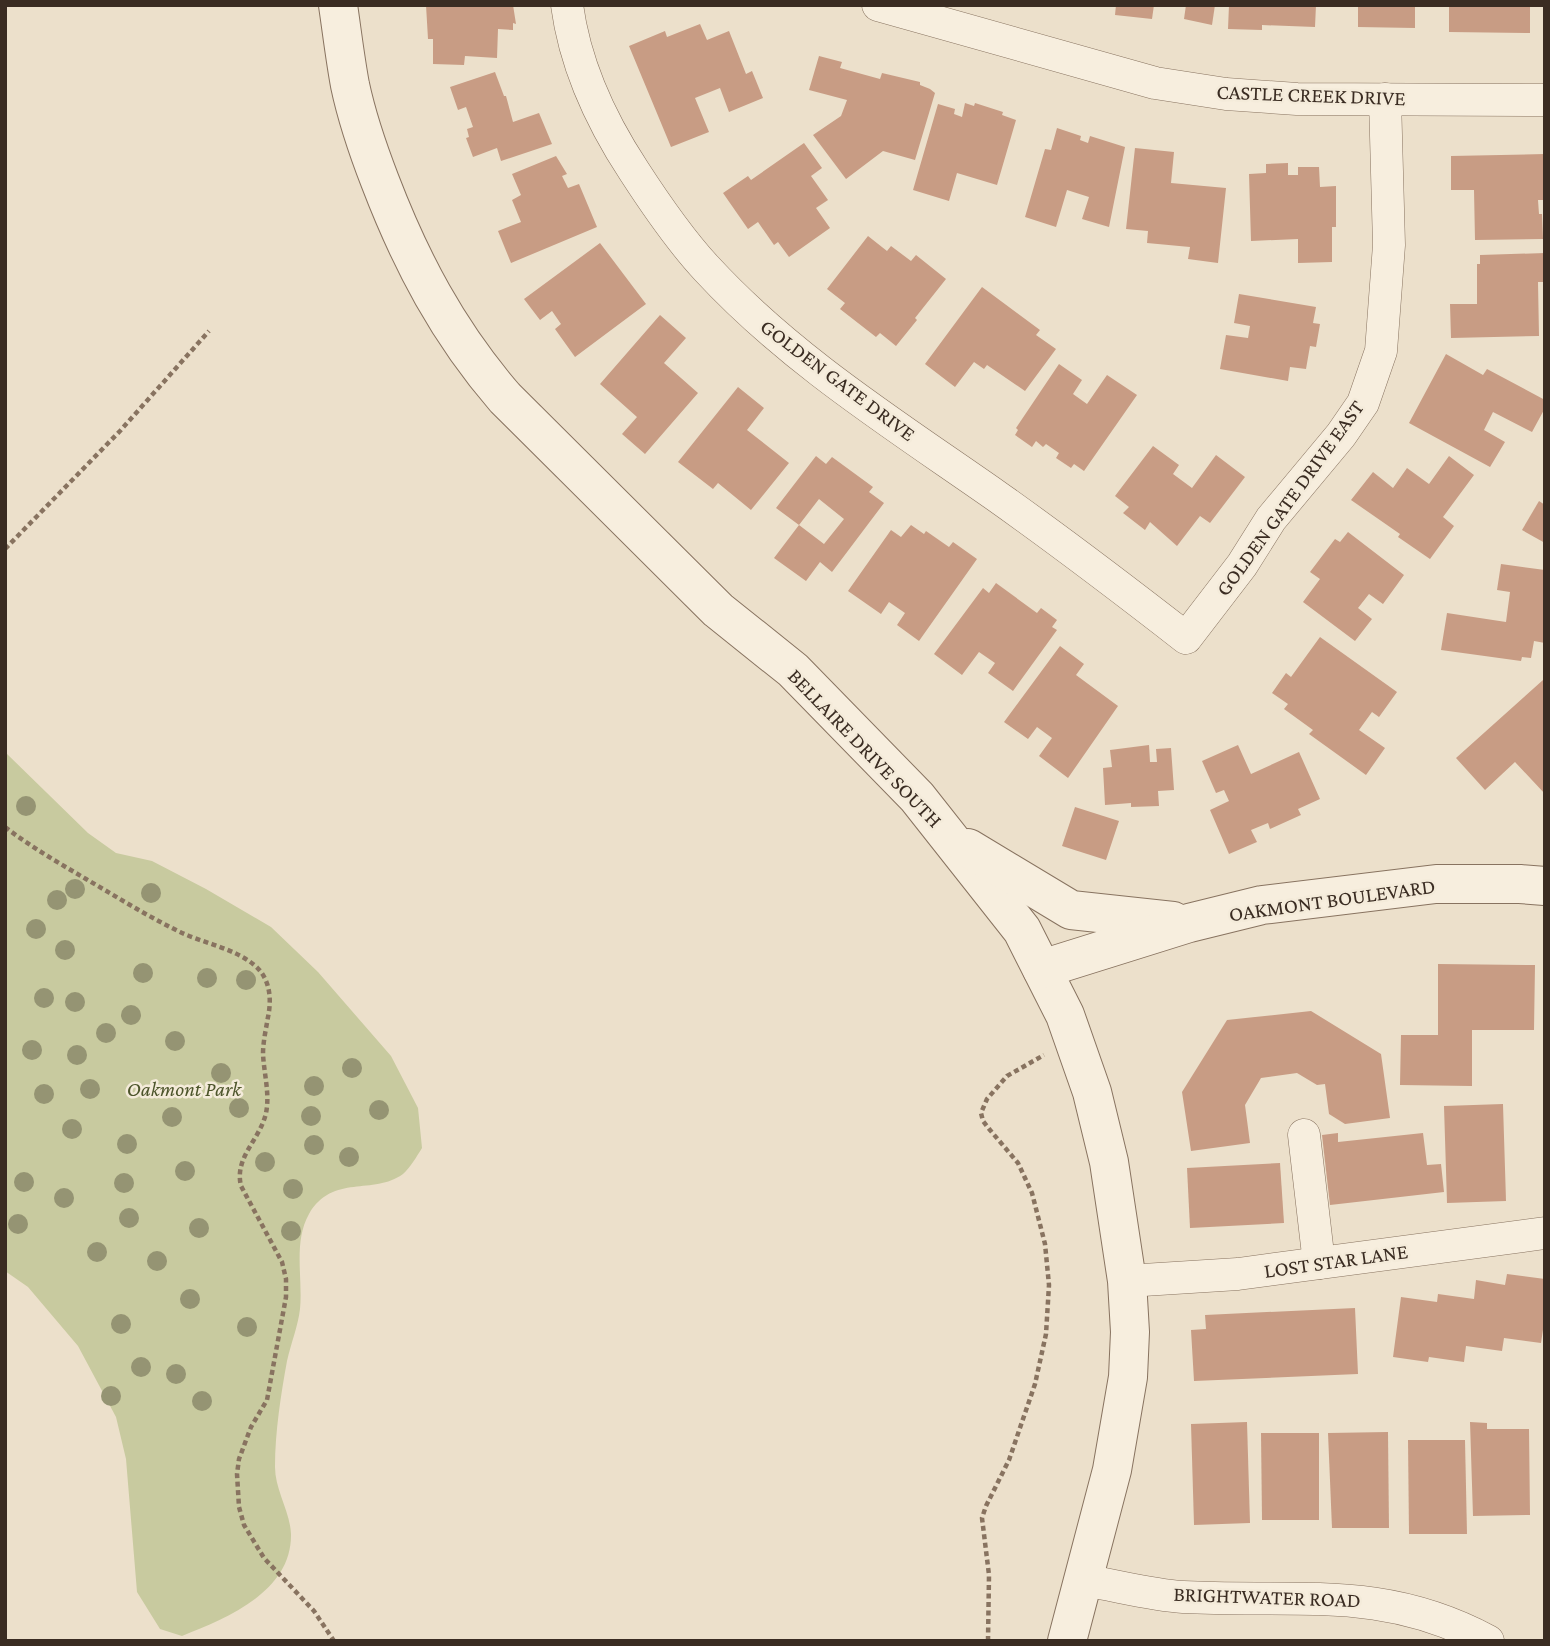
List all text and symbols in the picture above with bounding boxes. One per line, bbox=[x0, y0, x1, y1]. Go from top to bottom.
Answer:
street label: CASTLE CREEK DRIVE bbox=[1216, 80, 1406, 110]
street label: GOLDEN GATE DRIVE bbox=[756, 314, 920, 446]
street label: GOLDEN GATE DRIVE EAST bbox=[1211, 395, 1369, 600]
street label: BELLAIRE DRIVE SOUTH bbox=[783, 664, 947, 832]
street label: OAKMONT BOULEVARD bbox=[1227, 874, 1437, 926]
park label: Oakmont Park bbox=[127, 1077, 242, 1101]
street label: LOST STAR LANE bbox=[1262, 1239, 1410, 1283]
street label: BRIGHTWATER ROAD bbox=[1173, 1582, 1361, 1612]

